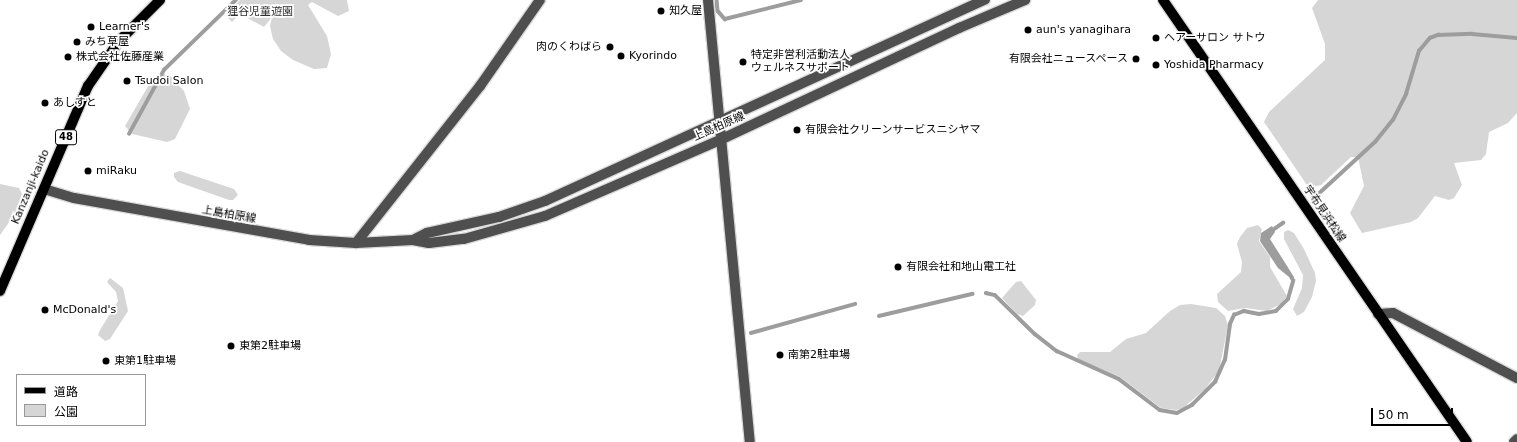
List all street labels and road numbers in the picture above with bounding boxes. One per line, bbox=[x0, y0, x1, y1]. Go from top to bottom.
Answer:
street label: 上島柏原線 bbox=[691, 110, 747, 144]
road number: 48 bbox=[55, 129, 77, 145]
street label: Kanzanji-kaido bbox=[9, 148, 53, 226]
street label: 宇布見浜松線 bbox=[1300, 183, 1348, 245]
street label: 上島柏原線 bbox=[201, 204, 257, 226]

